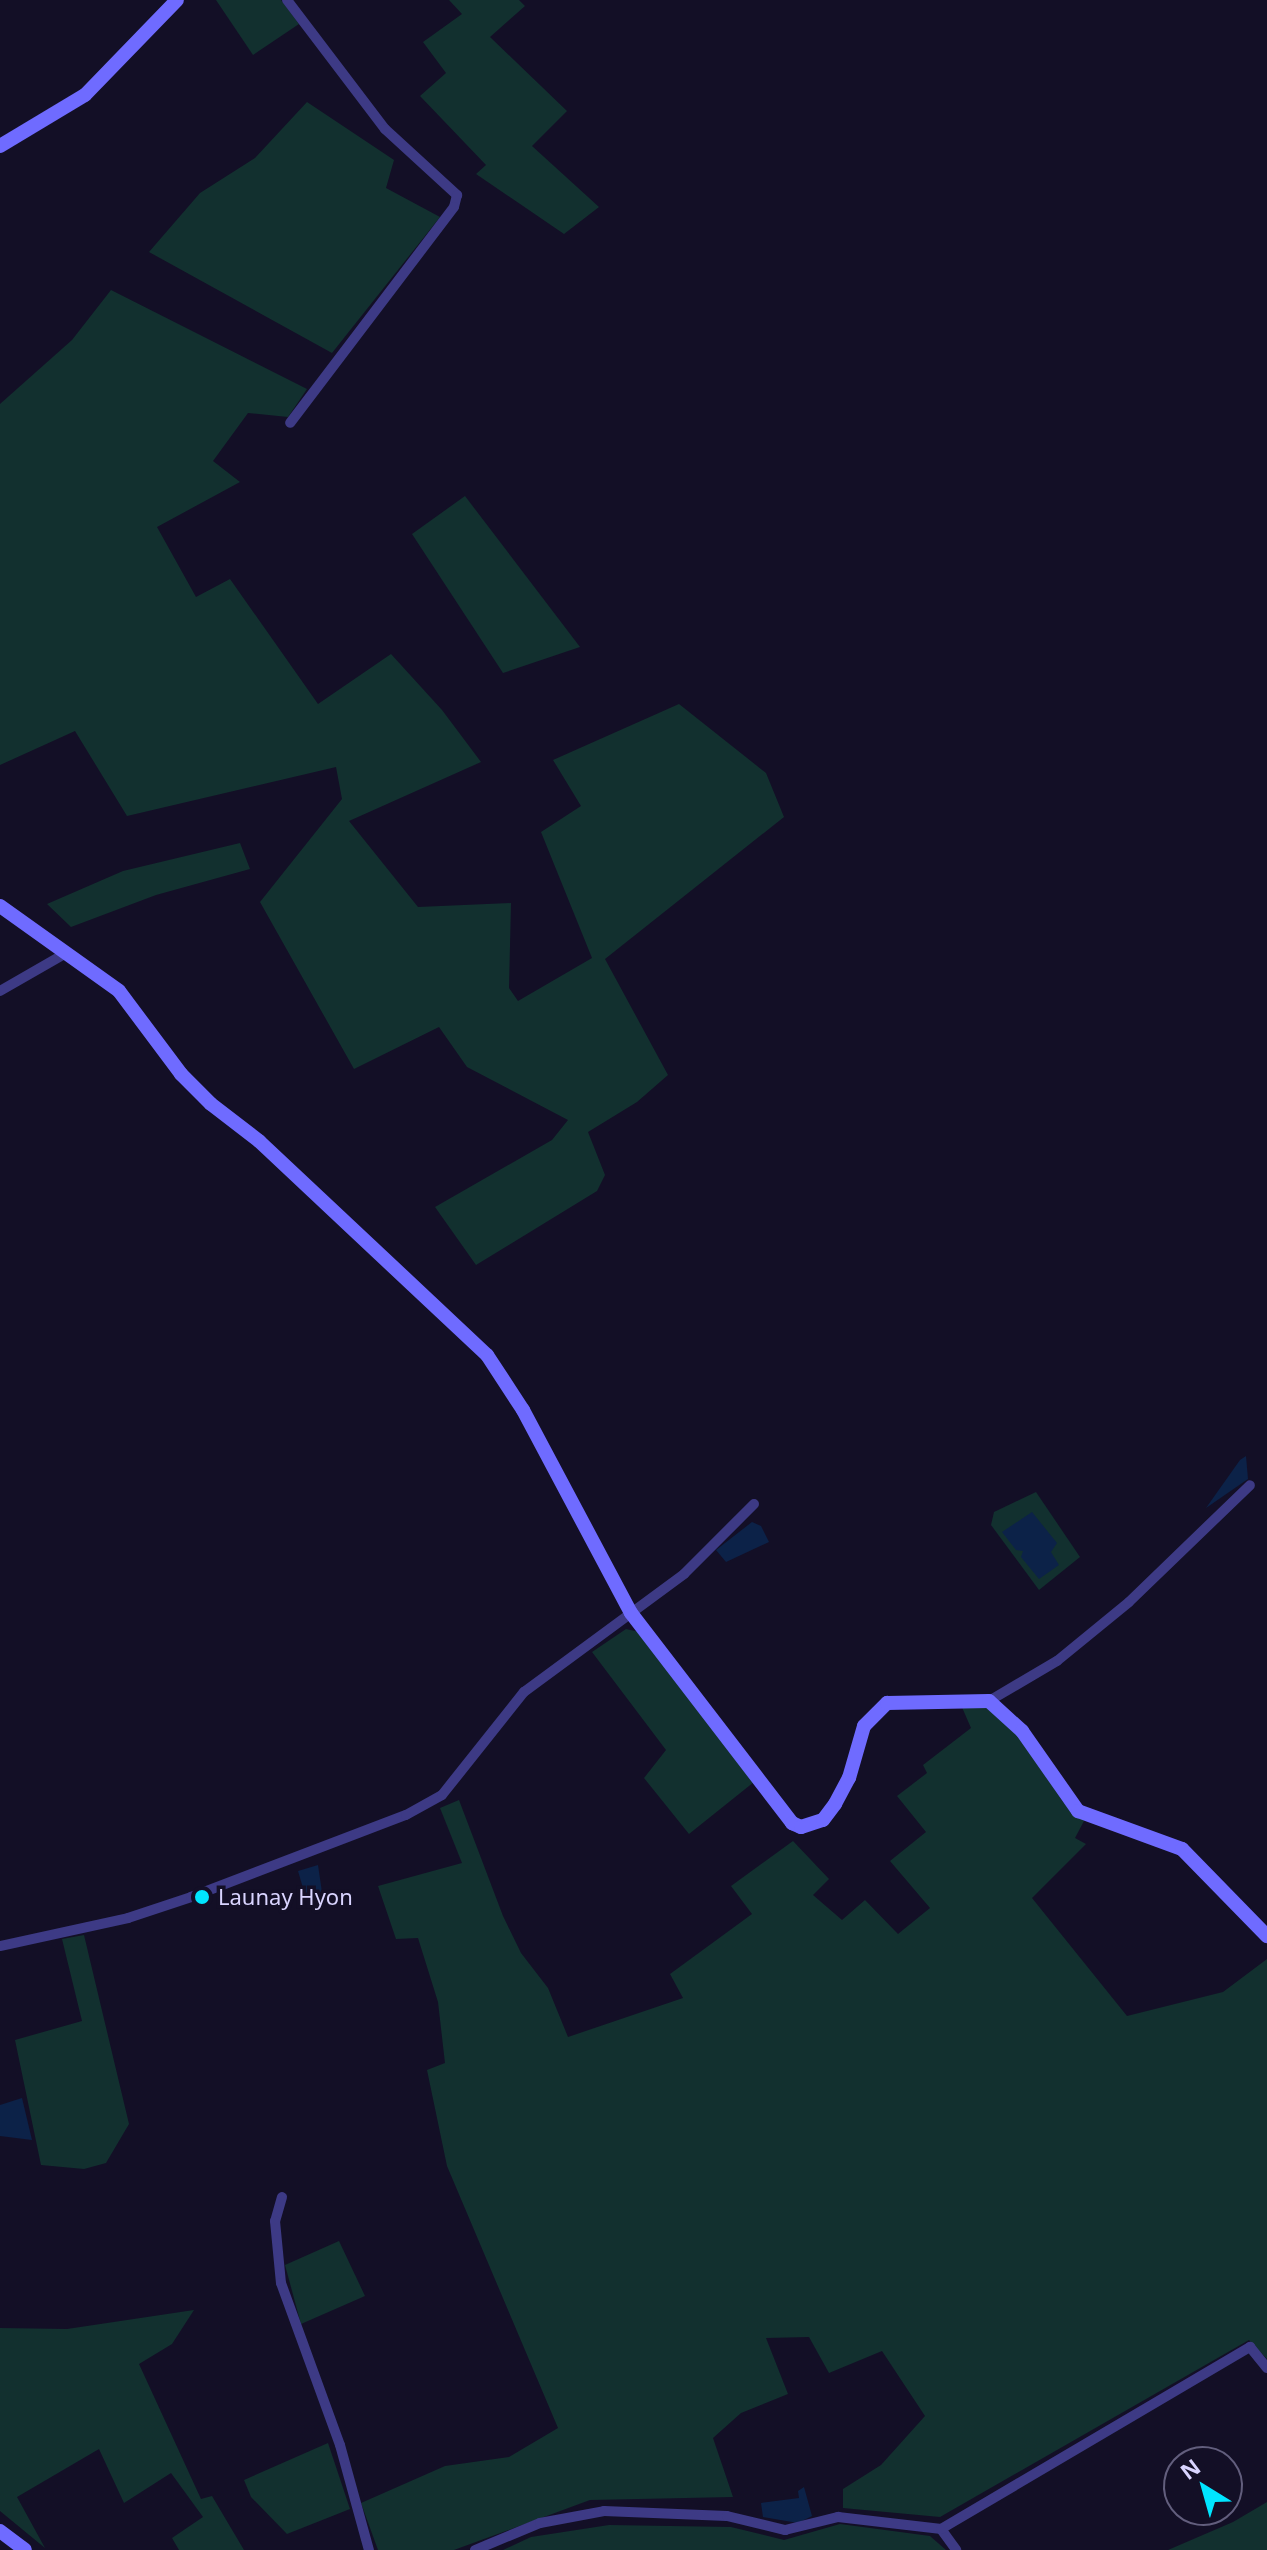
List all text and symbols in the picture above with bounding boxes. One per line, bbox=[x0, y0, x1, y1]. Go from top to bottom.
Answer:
place label: Launay Hyon bbox=[218, 1884, 353, 1910]
marker: Launay Hyon bbox=[193, 1888, 211, 1906]
north arrow bbox=[1163, 2446, 1243, 2526]
text: N bbox=[1174, 2451, 1206, 2486]

